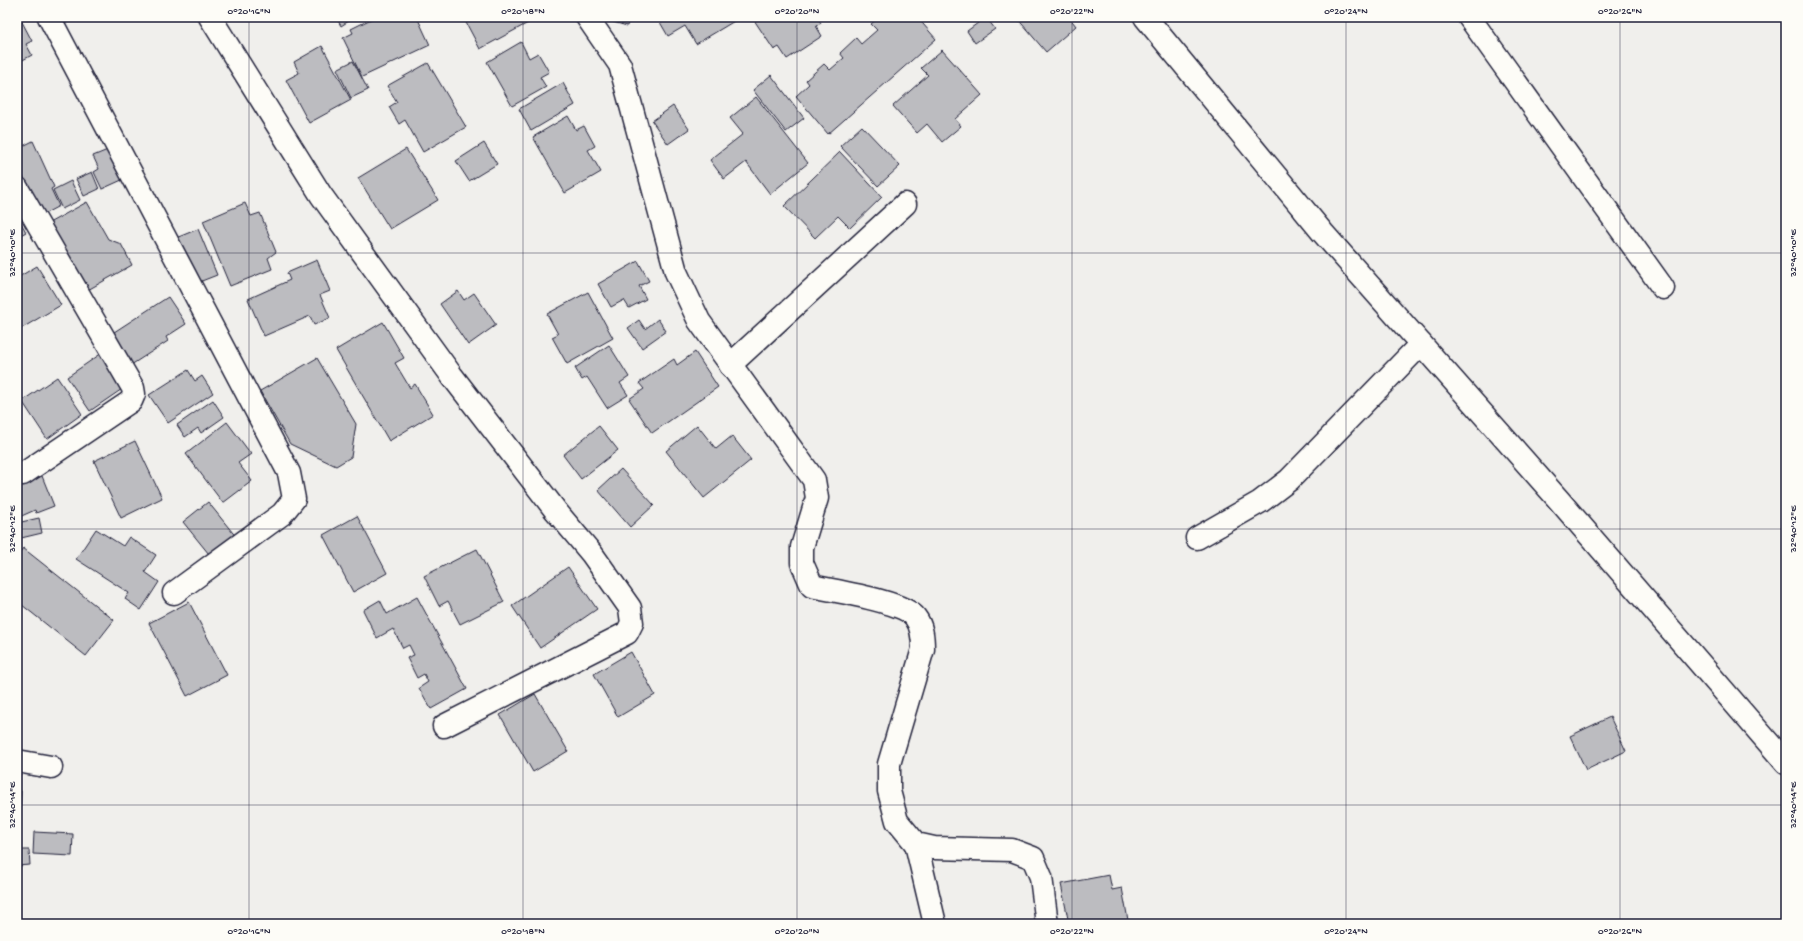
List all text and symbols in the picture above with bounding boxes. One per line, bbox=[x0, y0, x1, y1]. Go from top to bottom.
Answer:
text: 0°20'16"N bbox=[227, 6, 271, 18]
text: 0°20'18"N bbox=[501, 6, 545, 18]
text: 0°20'20"N bbox=[775, 6, 820, 18]
text: 0°20'22"N bbox=[1050, 6, 1094, 18]
text: 0°20'24"N bbox=[1324, 6, 1368, 18]
text: 0°20'26"N bbox=[1598, 6, 1642, 18]
text: 32°40'10"E bbox=[7, 228, 19, 278]
text: 32°40'10"E bbox=[1788, 228, 1800, 278]
text: 32°40'12"E bbox=[7, 505, 19, 553]
text: 32°40'12"E bbox=[1788, 505, 1800, 553]
text: 32°40'14"E bbox=[7, 781, 19, 829]
text: 32°40'14"E bbox=[1788, 781, 1800, 829]
text: 0°20'16"N bbox=[227, 926, 271, 938]
text: 0°20'18"N bbox=[501, 926, 545, 938]
text: 0°20'20"N bbox=[775, 926, 820, 938]
text: 0°20'22"N bbox=[1050, 926, 1094, 938]
text: 0°20'24"N bbox=[1324, 926, 1368, 938]
text: 0°20'26"N bbox=[1598, 926, 1642, 938]

